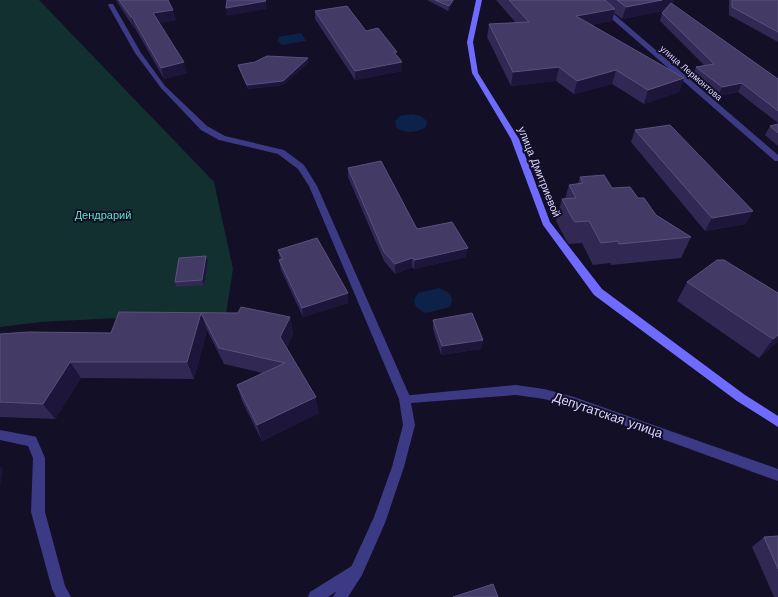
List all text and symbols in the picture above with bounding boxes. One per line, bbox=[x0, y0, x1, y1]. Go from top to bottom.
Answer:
street label: улица Лермонтова bbox=[658, 43, 724, 103]
street label: улица Дмитриевой bbox=[515, 125, 563, 219]
park label: Дендрарий bbox=[75, 209, 131, 222]
street label: Депутатская улица bbox=[551, 389, 666, 441]

